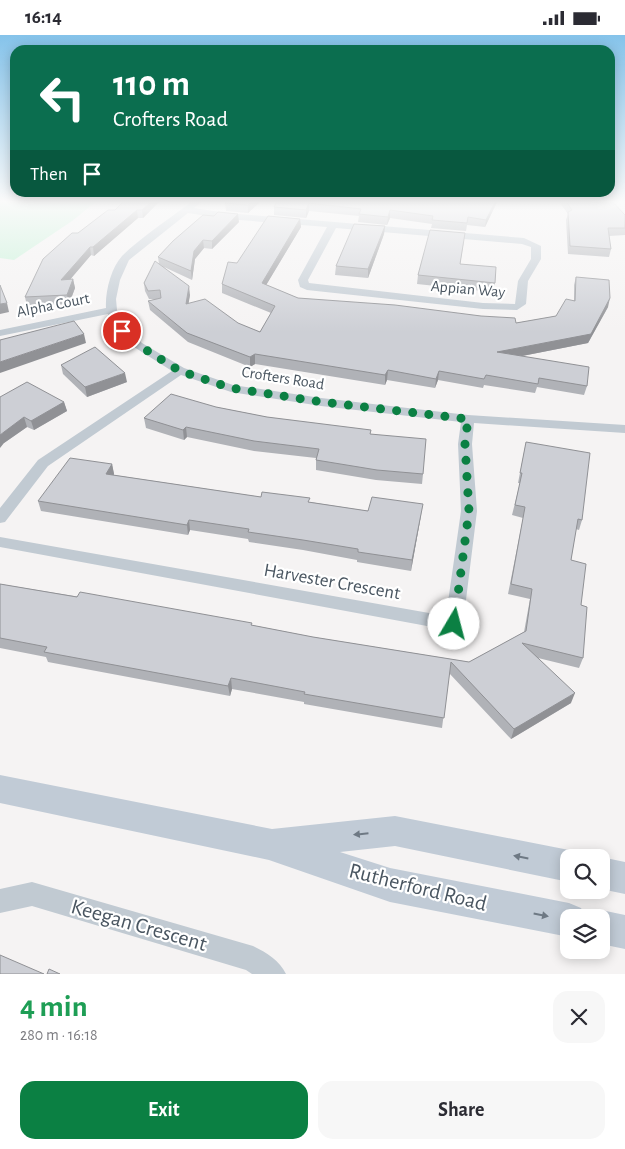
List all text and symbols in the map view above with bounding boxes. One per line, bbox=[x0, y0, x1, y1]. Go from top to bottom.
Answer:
text: 16:14 bbox=[25, 8, 62, 27]
icon: left bbox=[30, 65, 95, 130]
text: 110 m bbox=[113, 67, 190, 102]
text: Crofters Road bbox=[113, 108, 228, 130]
icon: arrive bbox=[78, 160, 106, 188]
text: Then bbox=[30, 165, 68, 184]
street label: Appian Way bbox=[430, 278, 506, 301]
street label: Alpha Court bbox=[15, 290, 91, 320]
pin bbox=[101, 310, 143, 352]
icon: arrive bbox=[108, 317, 136, 345]
street label: Crofters Road bbox=[241, 364, 325, 392]
street label: Harvester Crescent bbox=[262, 561, 402, 603]
position arrow bbox=[427, 597, 479, 649]
one-way arrow bbox=[353, 830, 369, 838]
map controls bbox=[560, 849, 610, 959]
button: search bbox=[560, 849, 610, 899]
one-way arrow bbox=[513, 852, 529, 860]
street label: Rutherford Road bbox=[347, 859, 489, 915]
street label: Keegan Crescent bbox=[69, 895, 209, 955]
button: layers bbox=[560, 909, 610, 959]
one-way arrow bbox=[534, 911, 550, 919]
button: close bbox=[553, 991, 605, 1043]
text: 4 min bbox=[20, 992, 88, 1022]
text: 280 m · 16:18 bbox=[20, 1027, 97, 1043]
button: Exit bbox=[20, 1081, 308, 1139]
button: Share bbox=[318, 1081, 605, 1139]

